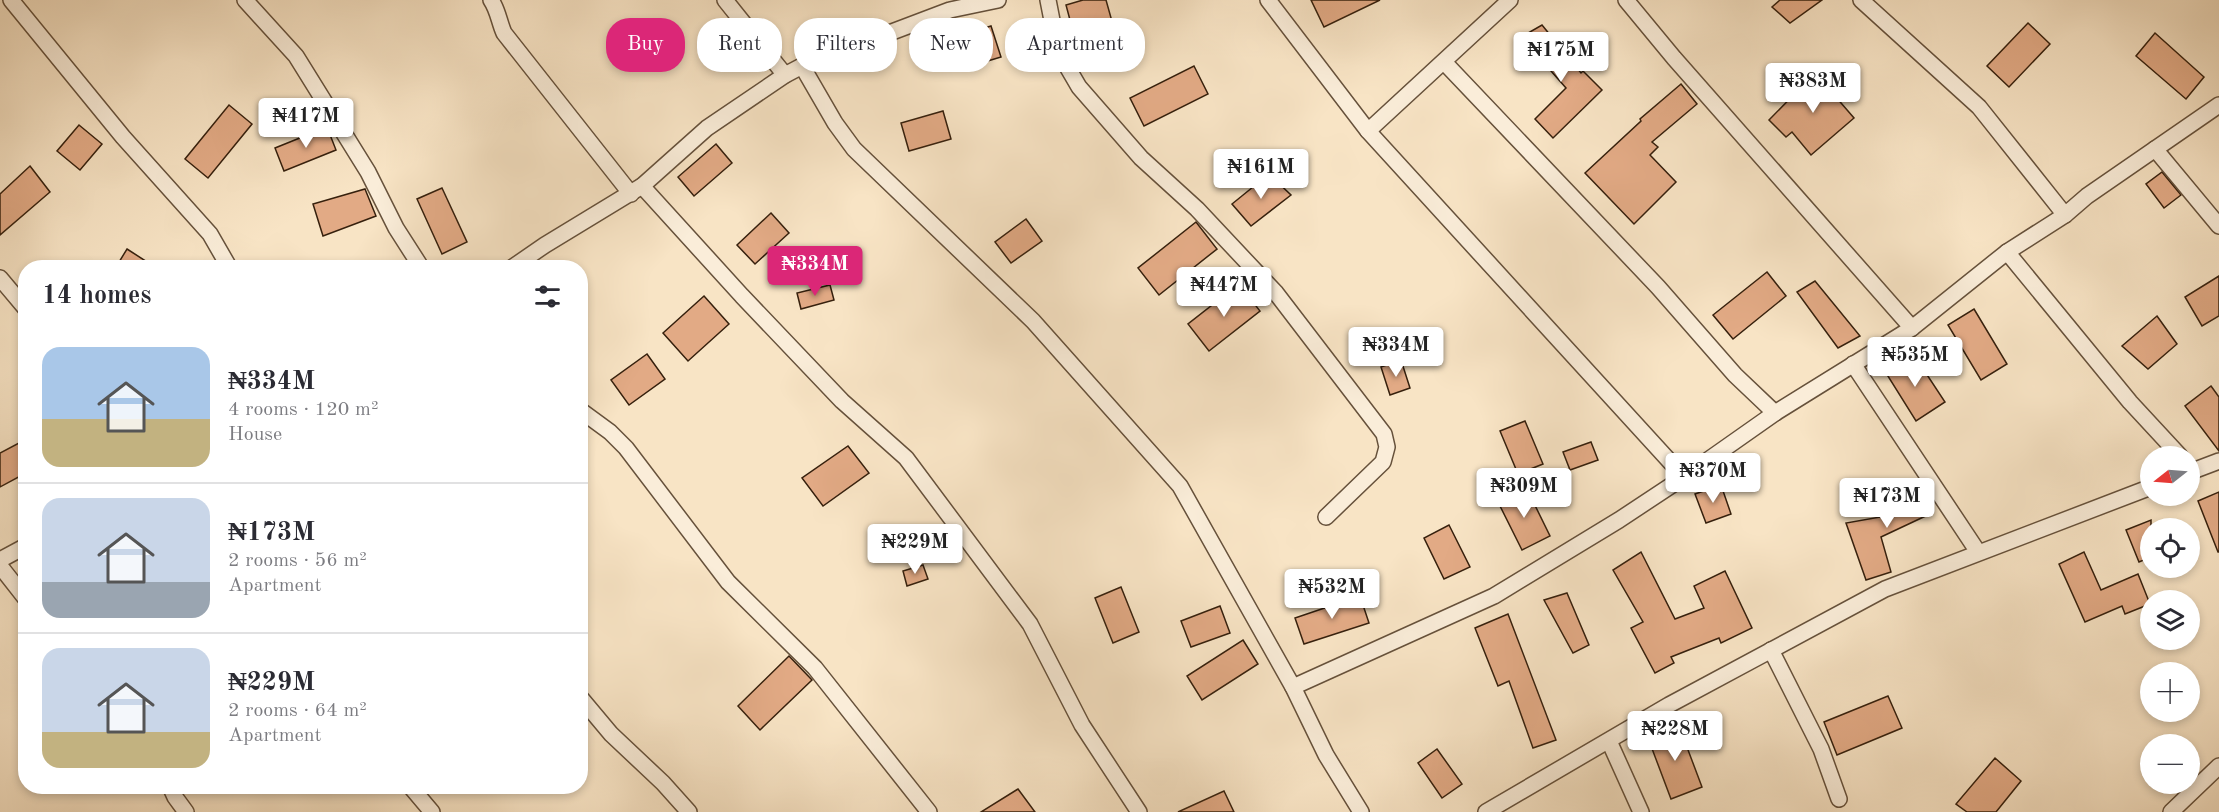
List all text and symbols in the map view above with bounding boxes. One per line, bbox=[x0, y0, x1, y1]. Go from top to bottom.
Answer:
chip: Buy bbox=[606, 18, 685, 72]
chip: Rent bbox=[697, 18, 782, 72]
chip: Filters bbox=[794, 18, 897, 72]
chip: New bbox=[909, 18, 993, 72]
chip: Apartment bbox=[1005, 18, 1145, 72]
pin: ₦175M bbox=[1519, 32, 1603, 83]
text: ₦175M bbox=[1527, 41, 1595, 61]
pin: ₦383M bbox=[1771, 63, 1855, 114]
text: ₦383M bbox=[1779, 72, 1847, 92]
pin: ₦417M bbox=[264, 98, 348, 149]
text: ₦417M bbox=[272, 107, 340, 127]
pin: ₦161M bbox=[1219, 149, 1303, 200]
text: ₦161M bbox=[1227, 158, 1295, 178]
pin: ₦334M bbox=[773, 246, 857, 297]
text: ₦334M bbox=[781, 255, 849, 275]
pin: ₦447M bbox=[1182, 267, 1266, 318]
text: ₦447M bbox=[1190, 276, 1258, 296]
icon: filters bbox=[531, 280, 564, 313]
text: 14 homes bbox=[42, 283, 151, 309]
pin: ₦334M bbox=[1354, 327, 1438, 378]
text: ₦334M bbox=[1362, 336, 1430, 356]
pin: ₦535M bbox=[1873, 337, 1957, 388]
text: ₦535M bbox=[1881, 346, 1949, 366]
text: ₦334M bbox=[228, 369, 315, 395]
icon: home bbox=[90, 371, 162, 443]
text: 4 rooms · 120 m² bbox=[228, 400, 378, 420]
text: House bbox=[228, 425, 282, 445]
north arrow bbox=[2140, 446, 2200, 506]
map controls bbox=[2140, 446, 2200, 794]
pin: ₦370M bbox=[1671, 453, 1755, 504]
text: ₦370M bbox=[1679, 462, 1747, 482]
pin: ₦309M bbox=[1482, 468, 1566, 519]
text: ₦309M bbox=[1490, 477, 1558, 497]
pin: ₦173M bbox=[1845, 478, 1929, 529]
text: ₦173M bbox=[1853, 487, 1921, 507]
button: locate bbox=[2140, 518, 2200, 578]
text: ₦173M bbox=[228, 520, 315, 546]
icon: home bbox=[90, 522, 162, 594]
pin: ₦229M bbox=[873, 524, 957, 575]
text: ₦229M bbox=[881, 533, 949, 553]
text: 2 rooms · 56 m² bbox=[228, 551, 367, 571]
pin: ₦532M bbox=[1290, 569, 1374, 620]
text: Apartment bbox=[228, 576, 322, 596]
text: ₦532M bbox=[1298, 578, 1366, 598]
button: layers bbox=[2140, 590, 2200, 650]
button: + bbox=[2140, 662, 2200, 722]
text: ₦229M bbox=[228, 670, 315, 696]
icon: home bbox=[90, 672, 162, 744]
text: 2 rooms · 64 m² bbox=[228, 701, 367, 721]
pin: ₦228M bbox=[1633, 711, 1717, 762]
text: ₦228M bbox=[1641, 720, 1709, 740]
text: Apartment bbox=[228, 726, 322, 746]
button: − bbox=[2140, 734, 2200, 794]

